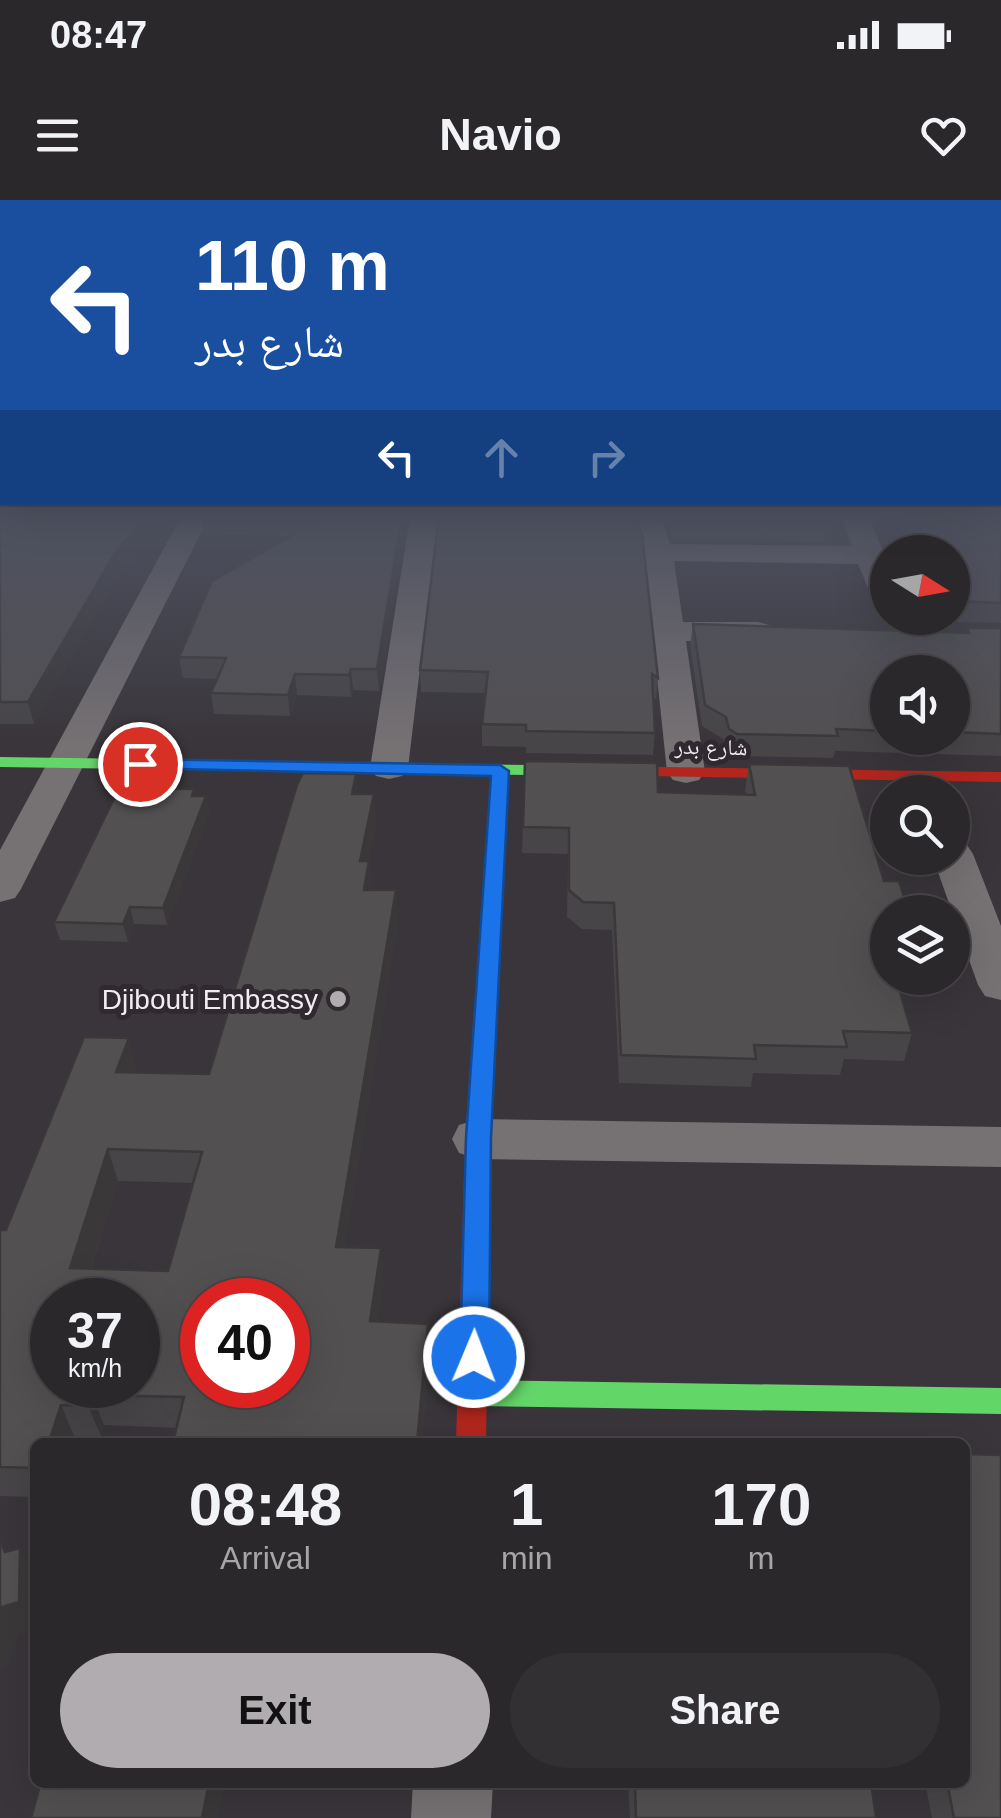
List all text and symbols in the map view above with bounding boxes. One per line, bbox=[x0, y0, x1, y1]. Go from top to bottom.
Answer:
text: 08:47 bbox=[50, 14, 147, 56]
icon: menu bbox=[30, 108, 85, 163]
icon: heart bbox=[916, 108, 971, 163]
text: Navio bbox=[439, 109, 562, 160]
text: 110 m bbox=[195, 227, 390, 305]
icon: left bbox=[30, 240, 160, 370]
text: شارع بدر bbox=[195, 316, 344, 367]
icon: left bbox=[369, 430, 424, 485]
icon: ahead bbox=[474, 430, 529, 485]
icon: right bbox=[579, 430, 634, 485]
north arrow bbox=[870, 535, 970, 635]
map controls bbox=[870, 535, 970, 995]
button: sound bbox=[870, 655, 970, 755]
pin bbox=[98, 722, 183, 807]
street label: شارع بدر bbox=[673, 734, 748, 761]
icon: arrive bbox=[113, 737, 168, 792]
button: search bbox=[870, 775, 970, 875]
button: layers bbox=[870, 895, 970, 995]
place label: Djibouti Embassy bbox=[102, 984, 318, 1015]
marker: Djibouti Embassy bbox=[327, 988, 349, 1010]
speed limit sign: 40 bbox=[180, 1278, 310, 1408]
text: 37 bbox=[67, 1303, 123, 1359]
position arrow bbox=[422, 1305, 526, 1409]
text: km/h bbox=[68, 1354, 122, 1382]
text: 08:48 bbox=[189, 1471, 342, 1538]
text: 1 bbox=[510, 1471, 543, 1538]
text: 170 bbox=[711, 1471, 811, 1538]
text: Arrival bbox=[220, 1540, 311, 1576]
text: min bbox=[501, 1540, 552, 1576]
text: m bbox=[748, 1540, 775, 1576]
button: Exit bbox=[60, 1653, 490, 1768]
button: Share bbox=[510, 1653, 940, 1768]

